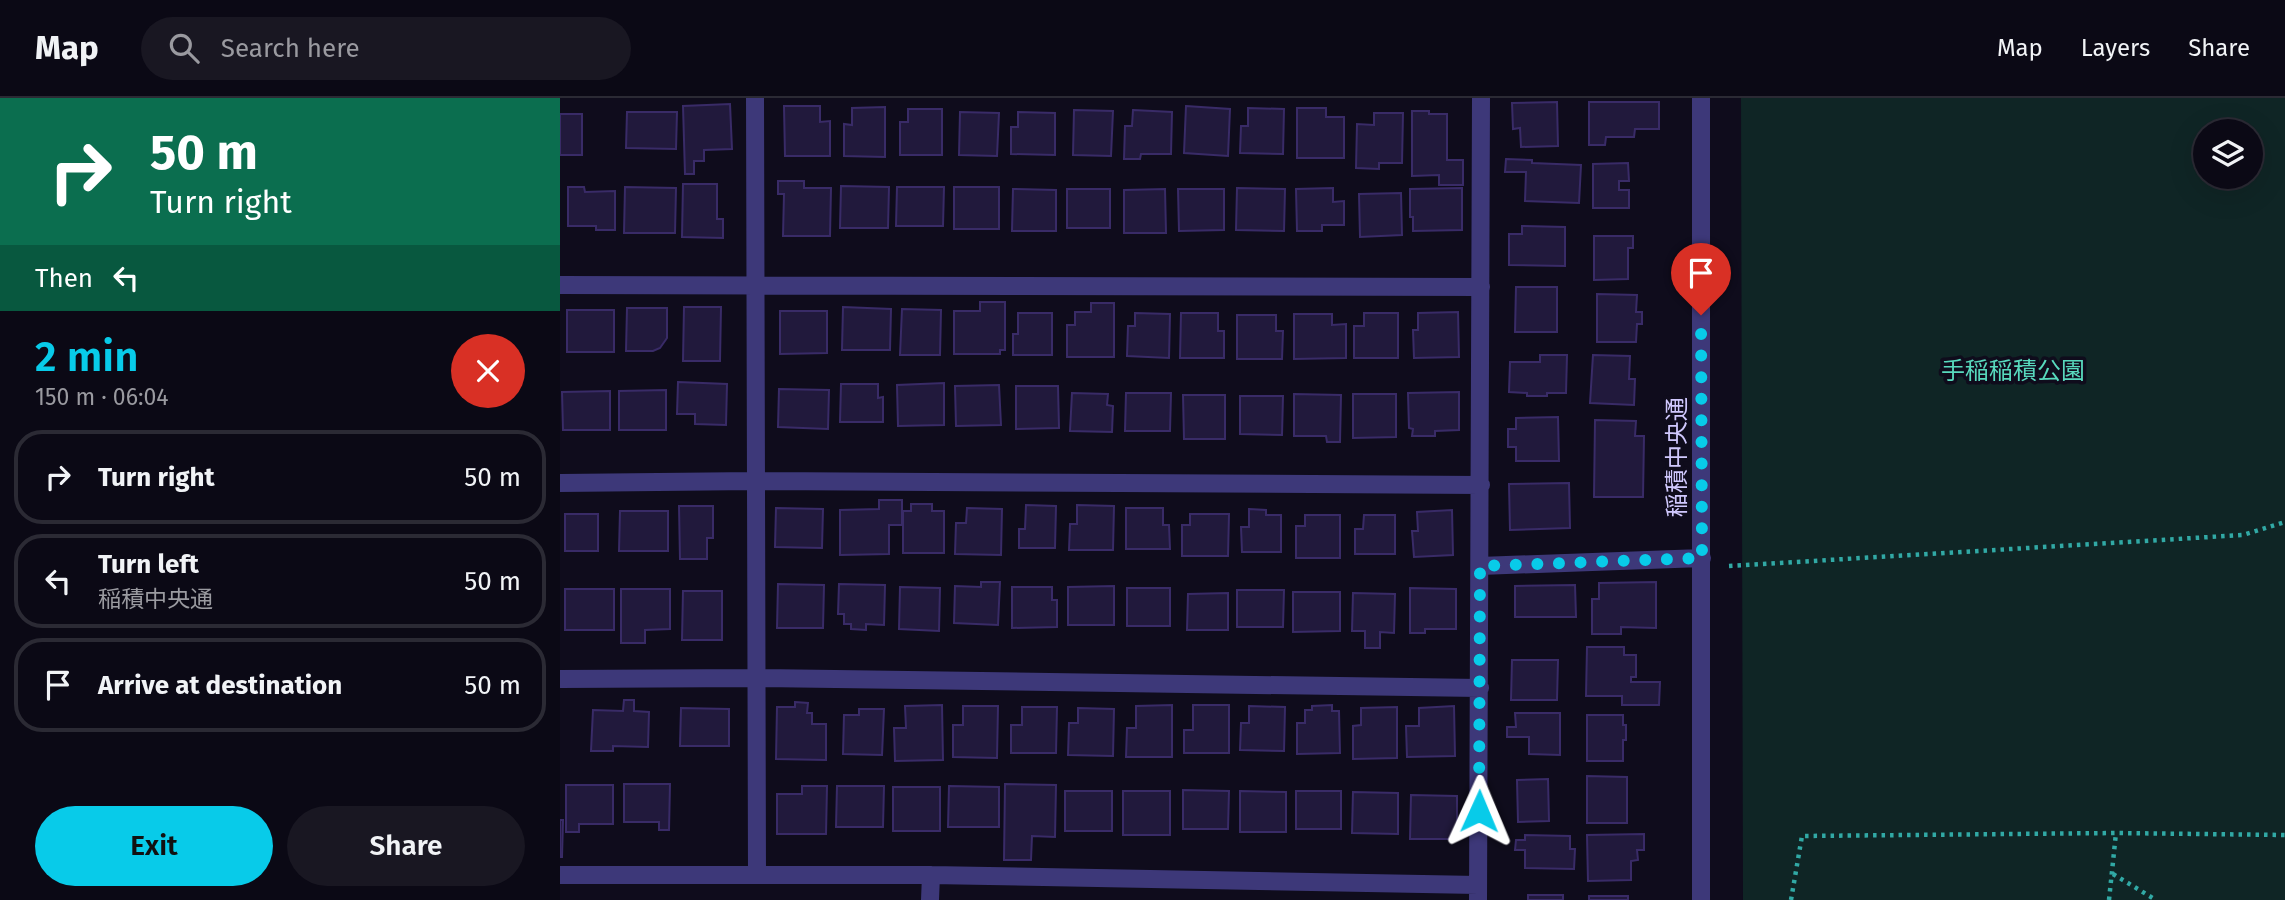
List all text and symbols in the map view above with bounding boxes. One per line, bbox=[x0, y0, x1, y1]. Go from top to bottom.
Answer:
search box bbox=[141, 17, 631, 80]
text: Map bbox=[35, 28, 99, 68]
icon: search bbox=[165, 29, 203, 67]
text: Search here bbox=[221, 33, 360, 64]
text: Map bbox=[1997, 34, 2043, 62]
text: Layers bbox=[2081, 34, 2150, 62]
text: Share bbox=[2188, 34, 2250, 62]
map controls bbox=[2193, 119, 2263, 189]
button: layers bbox=[2193, 119, 2263, 189]
text: 50 m bbox=[150, 123, 258, 182]
icon: right bbox=[35, 126, 126, 217]
text: Turn right bbox=[150, 183, 292, 221]
pin bbox=[1671, 243, 1731, 315]
icon: arrive bbox=[1682, 254, 1720, 292]
icon: left bbox=[107, 259, 145, 297]
text: Then bbox=[35, 263, 93, 294]
text: 2 min bbox=[35, 332, 139, 382]
button: close bbox=[451, 334, 525, 408]
park label: 手稲稲積公園 bbox=[1941, 357, 2085, 385]
text: 150 m · 06:04 bbox=[35, 383, 169, 411]
street label: 稲積中央通 bbox=[1663, 397, 1691, 517]
icon: right bbox=[39, 458, 77, 496]
text: Turn right bbox=[98, 462, 215, 493]
text: 50 m bbox=[464, 462, 521, 493]
text: Turn left bbox=[98, 549, 199, 580]
icon: left bbox=[39, 562, 77, 600]
text: 50 m bbox=[464, 566, 521, 597]
text: 稲積中央通 bbox=[98, 585, 213, 613]
icon: arrive bbox=[39, 666, 77, 704]
text: Arrive at destination bbox=[98, 670, 342, 701]
text: 50 m bbox=[464, 670, 521, 701]
position arrow bbox=[1442, 774, 1516, 848]
button: Exit bbox=[35, 806, 273, 886]
button: Share bbox=[287, 806, 525, 886]

